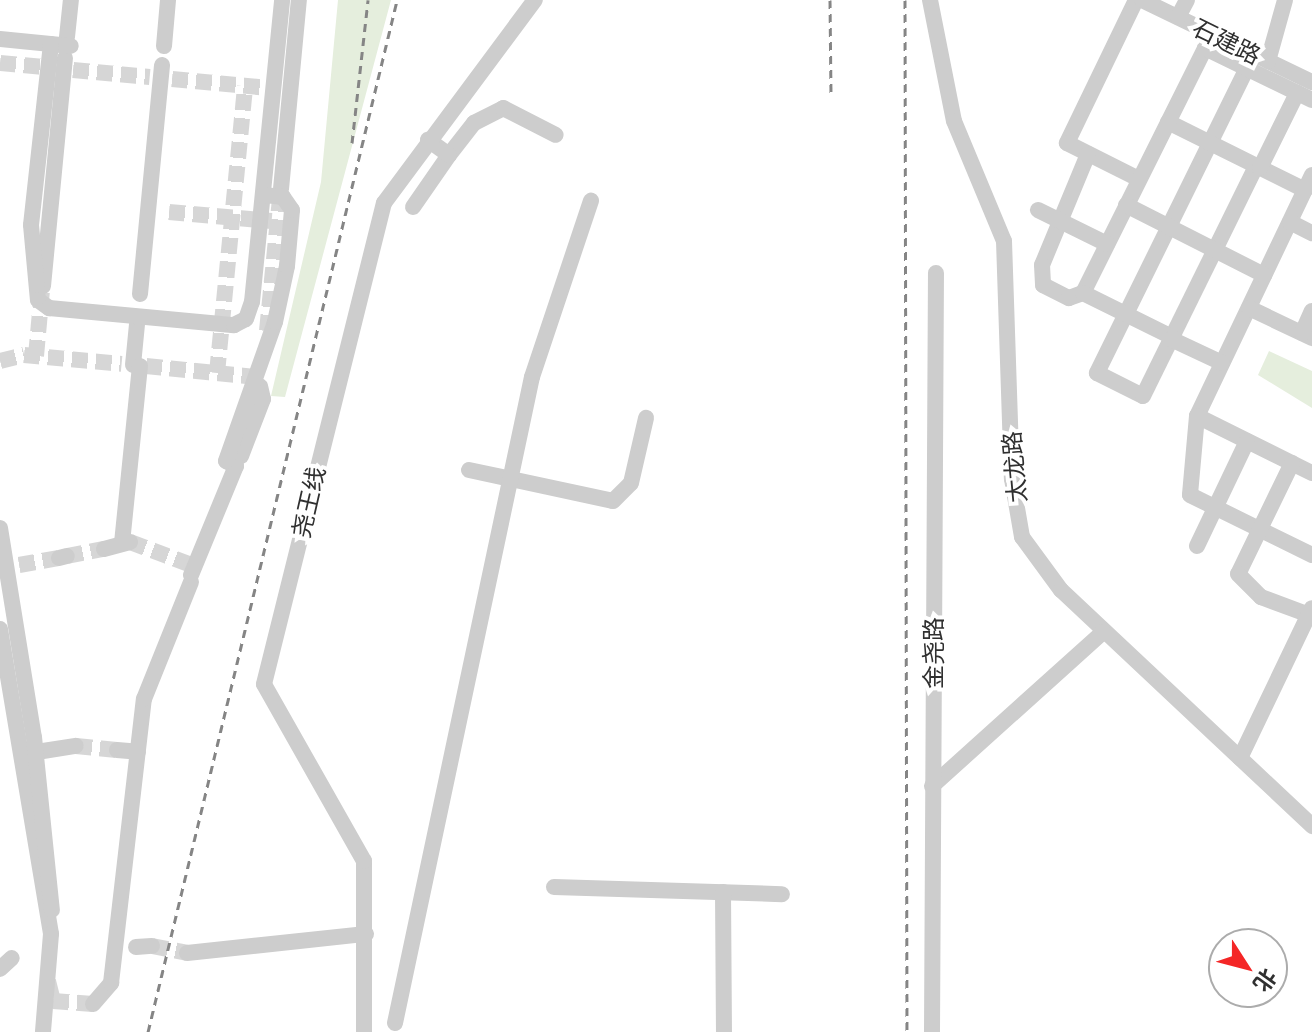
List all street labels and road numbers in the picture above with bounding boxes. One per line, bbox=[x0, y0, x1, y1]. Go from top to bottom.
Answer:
street label: 石建路 bbox=[1188, 12, 1266, 70]
street label: 太龙路 bbox=[997, 430, 1031, 504]
street label: 尧王线 bbox=[286, 464, 330, 540]
street label: 金尧路 bbox=[919, 617, 947, 689]

